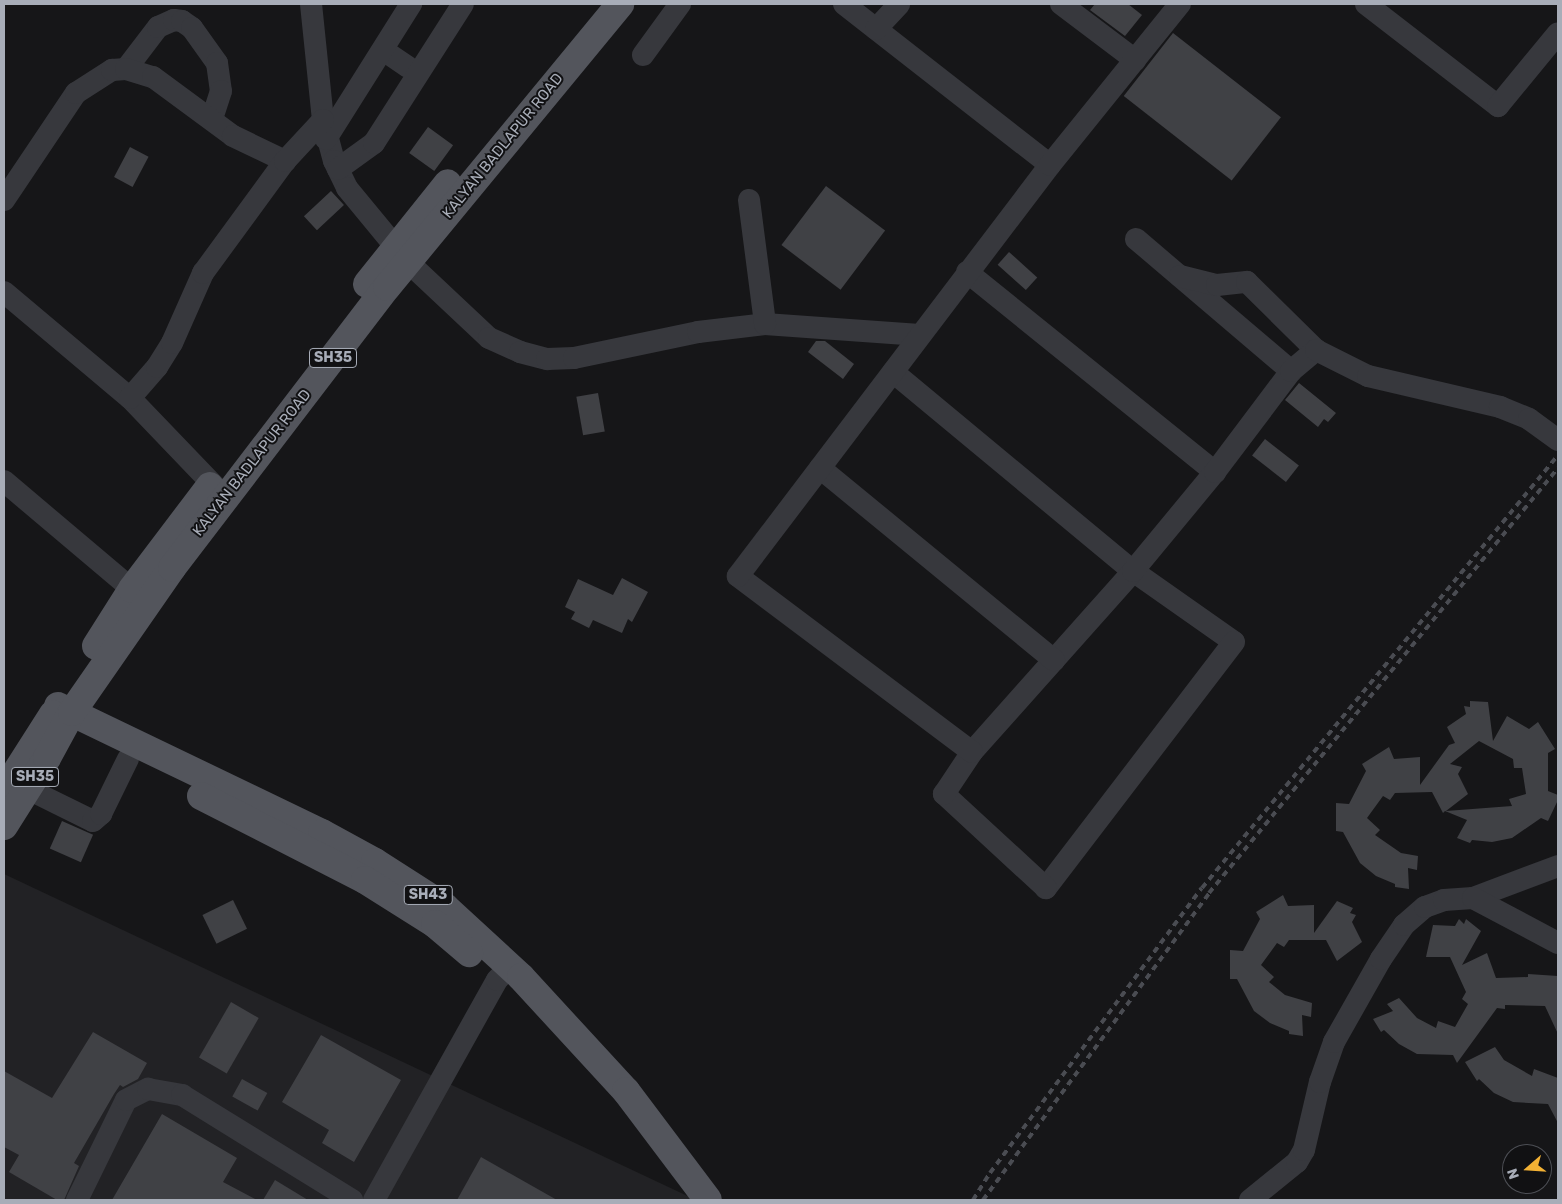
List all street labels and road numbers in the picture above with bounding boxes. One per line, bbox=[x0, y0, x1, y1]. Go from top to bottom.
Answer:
street label: KALYAN BADLAPUR ROAD bbox=[439, 70, 567, 222]
road number: SH35 bbox=[308, 346, 358, 369]
street label: KALYAN BADLAPUR ROAD bbox=[189, 386, 315, 540]
road number: SH35 bbox=[10, 766, 60, 789]
road number: SH43 bbox=[403, 884, 453, 906]

